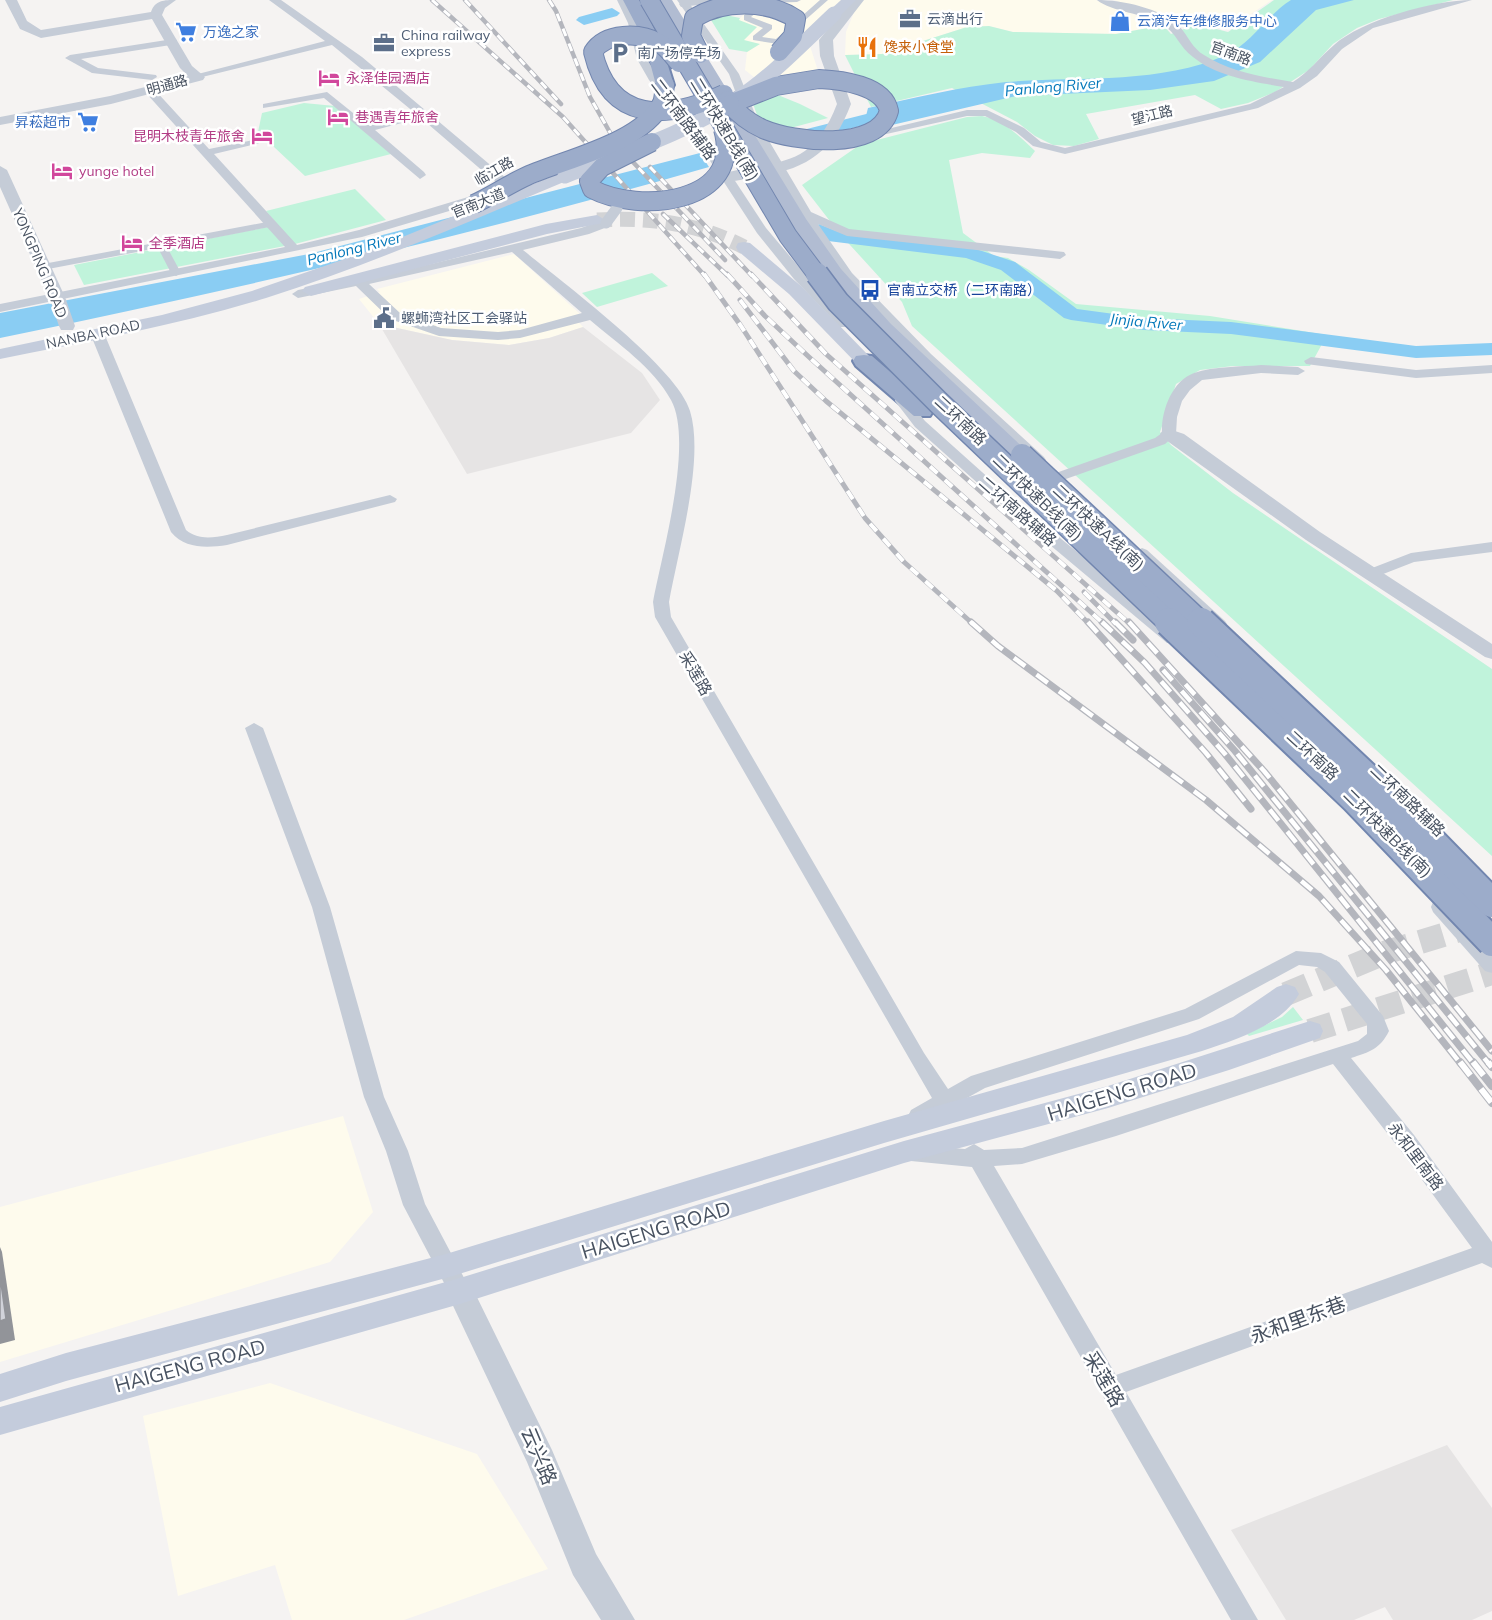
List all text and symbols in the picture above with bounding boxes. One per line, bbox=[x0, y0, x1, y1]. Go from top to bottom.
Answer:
office icon: 云滴出行 bbox=[898, 7, 922, 31]
shop icon: 云滴汽车维修服务中心 bbox=[1108, 9, 1132, 33]
place label: 云滴出行 bbox=[927, 10, 983, 28]
place label: 云滴汽车维修服务中心 bbox=[1137, 12, 1277, 30]
supermarket icon: 万逸之家 bbox=[174, 20, 198, 44]
place label: 万逸之家 bbox=[203, 23, 259, 41]
place label: China railway express bbox=[401, 26, 491, 60]
office icon: China railway express bbox=[372, 31, 396, 55]
restaurant icon: 馋来小食堂 bbox=[855, 35, 879, 59]
street label: 官南路 bbox=[1208, 37, 1254, 69]
place label: 馋来小食堂 bbox=[884, 38, 954, 56]
parking icon: 南广场停车场 bbox=[608, 41, 632, 65]
place label: 南广场停车场 bbox=[637, 44, 721, 62]
hotel icon: 永泽佳园酒店 bbox=[317, 66, 341, 90]
place label: 永泽佳园酒店 bbox=[346, 69, 430, 87]
street label: 明通路 bbox=[144, 71, 190, 99]
water label: Panlong River bbox=[1004, 73, 1102, 100]
street label: 二环快速B线(南) bbox=[686, 74, 764, 184]
street label: 二环南路辅路 bbox=[647, 75, 721, 163]
street label: 望江路 bbox=[1129, 101, 1175, 129]
hotel icon: 巷遇青年旅舍 bbox=[326, 105, 350, 129]
place label: 巷遇青年旅舍 bbox=[355, 108, 439, 126]
supermarket icon: 昇菘超市 bbox=[76, 110, 100, 134]
place label: 昇菘超市 bbox=[15, 113, 71, 131]
hotel icon: 昆明木枝青年旅舍 bbox=[250, 124, 274, 148]
place label: 昆明木枝青年旅舍 bbox=[133, 127, 245, 145]
street label: 临江路 bbox=[471, 153, 517, 189]
hotel icon: yunge hotel bbox=[50, 159, 74, 183]
place label: yunge hotel bbox=[79, 162, 154, 180]
street label: 官南大道 bbox=[449, 184, 507, 222]
street label: YONGPING ROAD bbox=[8, 204, 71, 321]
water label: Panlong River bbox=[305, 227, 404, 269]
hotel icon: 全季酒店 bbox=[120, 231, 144, 255]
place label: 全季酒店 bbox=[149, 234, 205, 252]
bus stop icon: 官南立交桥（二环南路） bbox=[858, 278, 882, 302]
place label: 官南立交桥（二环南路） bbox=[887, 281, 1041, 299]
public building icon: 螺蛳湾社区工会驿站 bbox=[372, 306, 396, 330]
place label: 螺蛳湾社区工会驿站 bbox=[401, 309, 527, 327]
water label: Jinjia River bbox=[1107, 309, 1184, 334]
street label: NANBA ROAD bbox=[44, 315, 142, 353]
street label: 二环南路 bbox=[931, 391, 991, 449]
street label: 二环快速B线(南) bbox=[989, 449, 1087, 545]
street label: 二环南路辅路 bbox=[975, 472, 1061, 550]
street label: 二环快速A线(南) bbox=[1049, 479, 1149, 575]
street label: 采莲路 bbox=[675, 647, 717, 699]
street label: 二环南路 bbox=[1283, 726, 1343, 784]
street label: 二环南路辅路 bbox=[1367, 759, 1449, 841]
street label: 二环快速B线(南) bbox=[1340, 785, 1436, 881]
street label: HAIGENG ROAD bbox=[1044, 1057, 1200, 1126]
street label: 永和里南路 bbox=[1384, 1118, 1448, 1194]
street label: HAIGENG ROAD bbox=[578, 1195, 734, 1264]
street label: 永和里东巷 bbox=[1247, 1291, 1349, 1348]
street label: HAIGENG ROAD bbox=[112, 1333, 268, 1398]
street label: 采莲路 bbox=[1079, 1347, 1130, 1411]
street label: 云兴路 bbox=[516, 1423, 563, 1488]

